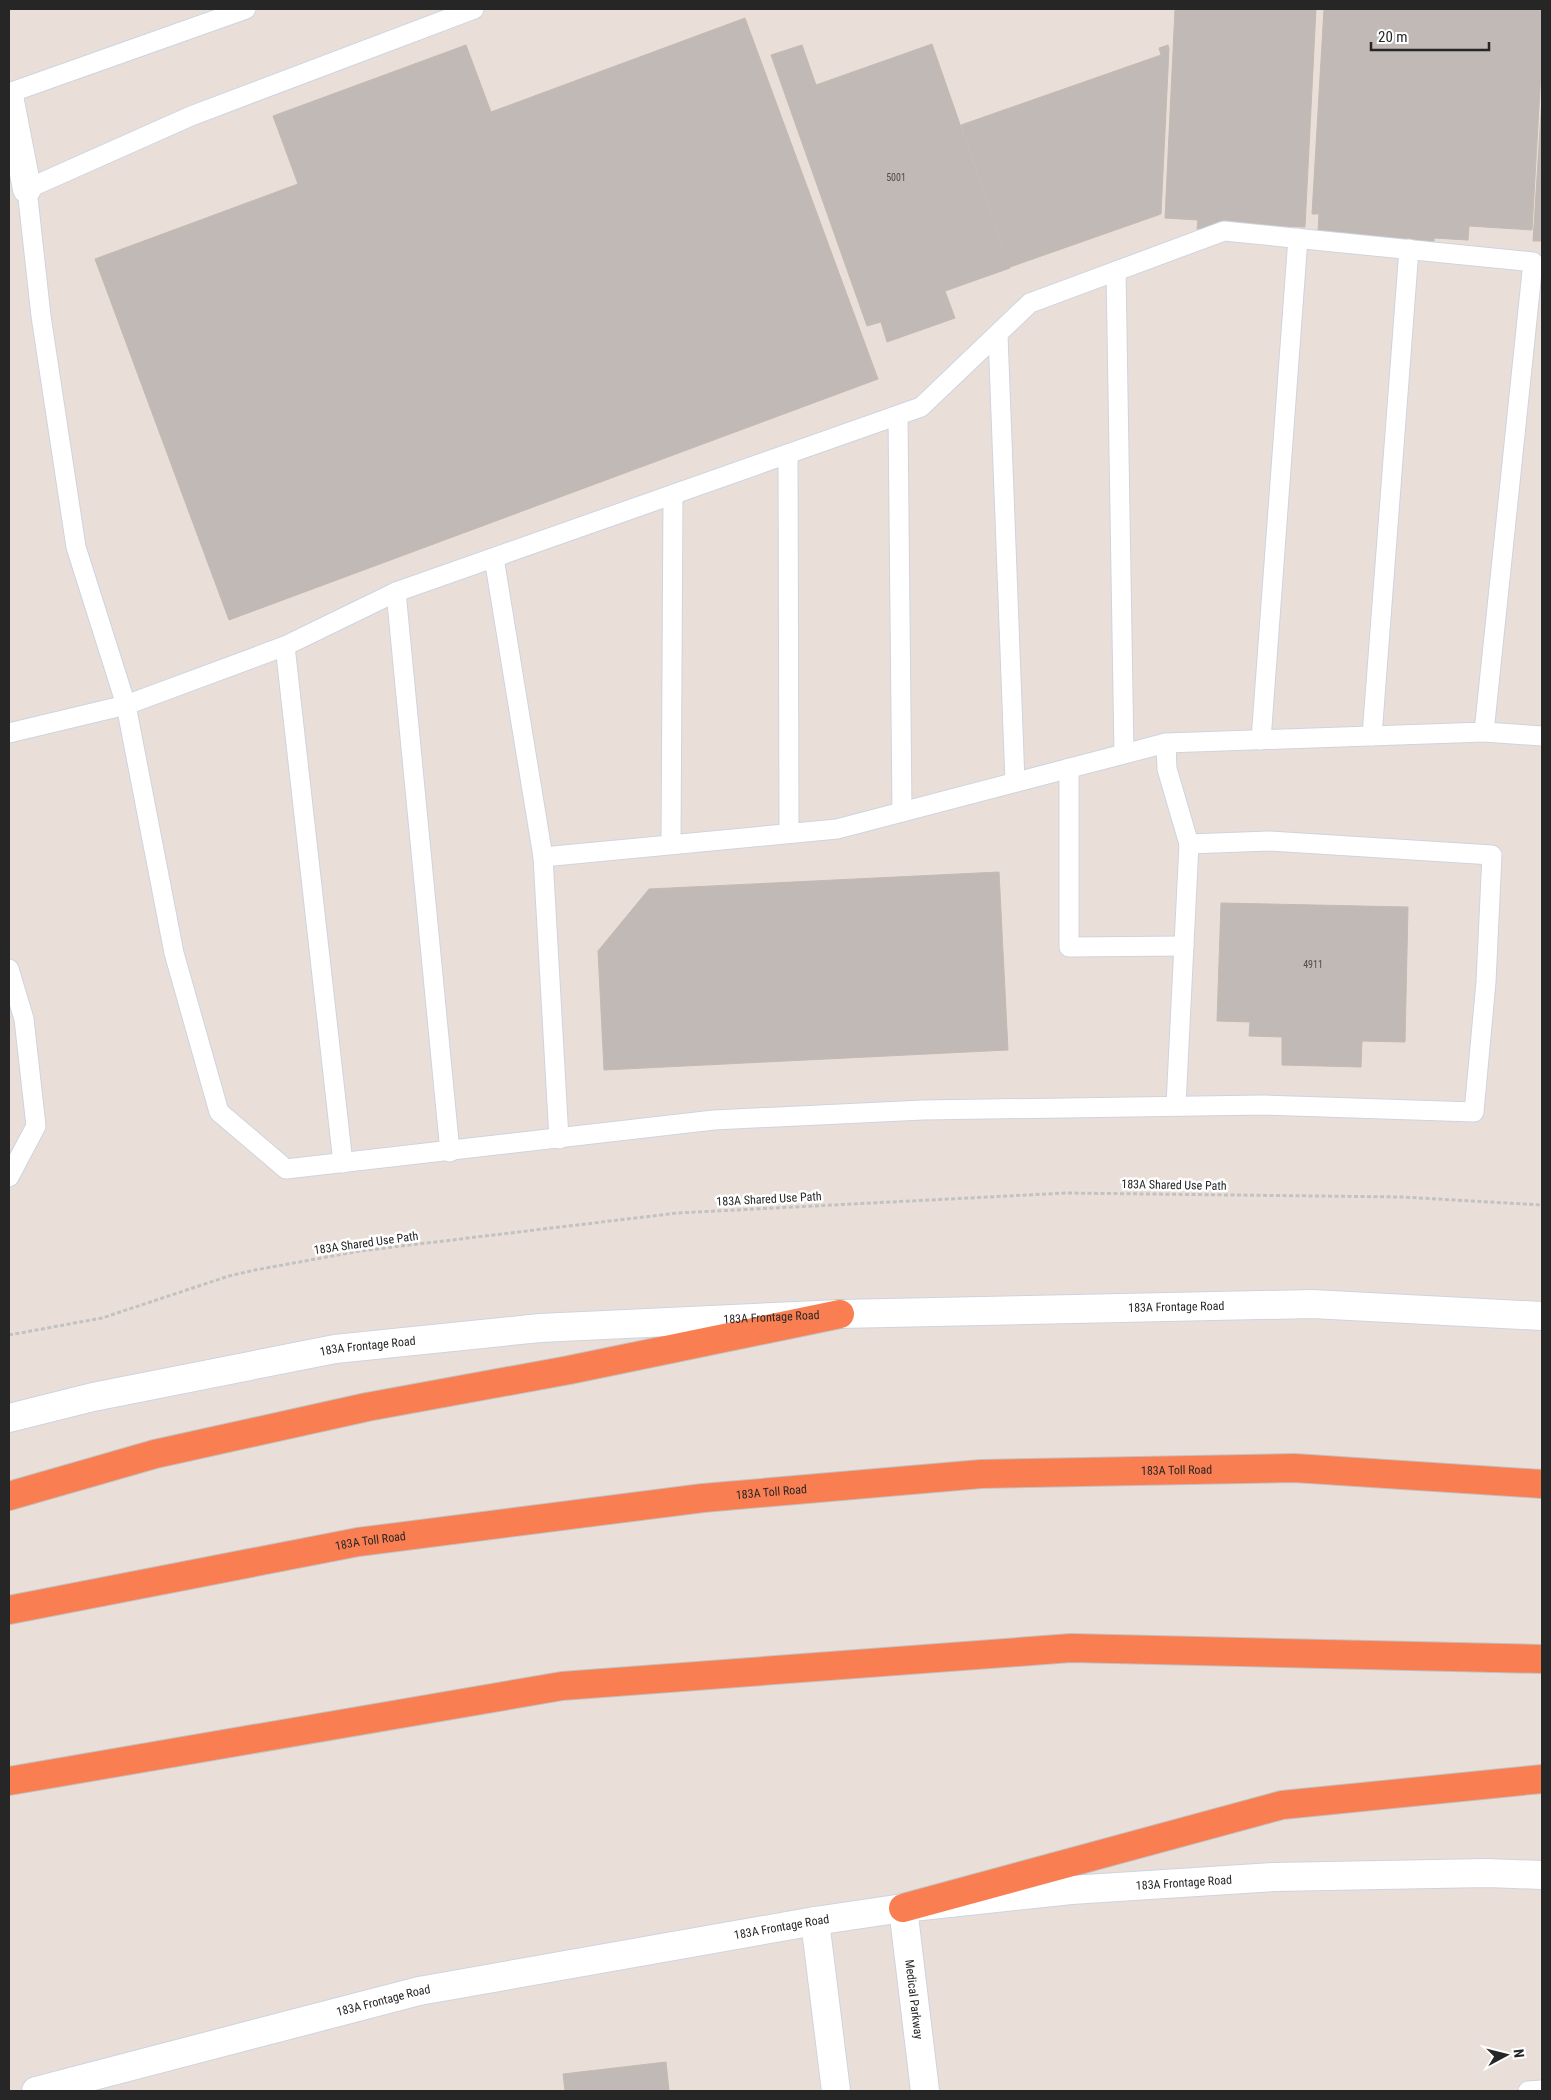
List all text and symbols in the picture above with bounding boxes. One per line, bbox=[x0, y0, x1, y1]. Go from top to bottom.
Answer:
scale bar bbox=[1371, 20, 1488, 52]
text: 20 m bbox=[1378, 28, 1408, 46]
house number: 5001 bbox=[886, 172, 906, 183]
house number: 4911 bbox=[1303, 959, 1323, 970]
street label: 183A Shared Use Path bbox=[1121, 1177, 1227, 1193]
street label: 183A Shared Use Path bbox=[716, 1189, 822, 1209]
street label: 183A Shared Use Path bbox=[313, 1229, 419, 1257]
street label: 183A Frontage Road bbox=[1128, 1299, 1225, 1315]
street label: 183A Frontage Road bbox=[723, 1308, 820, 1326]
street label: 183A Frontage Road bbox=[319, 1334, 416, 1359]
street label: 183A Toll Road bbox=[1141, 1463, 1212, 1478]
street label: 183A Toll Road bbox=[735, 1482, 808, 1502]
street label: 183A Toll Road bbox=[334, 1529, 407, 1553]
street label: 183A Frontage Road bbox=[1135, 1873, 1232, 1893]
street label: 183A Frontage Road bbox=[733, 1912, 830, 1942]
street label: Medical Parkway bbox=[902, 1959, 926, 2040]
street label: 183A Frontage Road bbox=[335, 1982, 431, 2019]
north arrow bbox=[1481, 2030, 1531, 2080]
text: N bbox=[1510, 2048, 1527, 2059]

